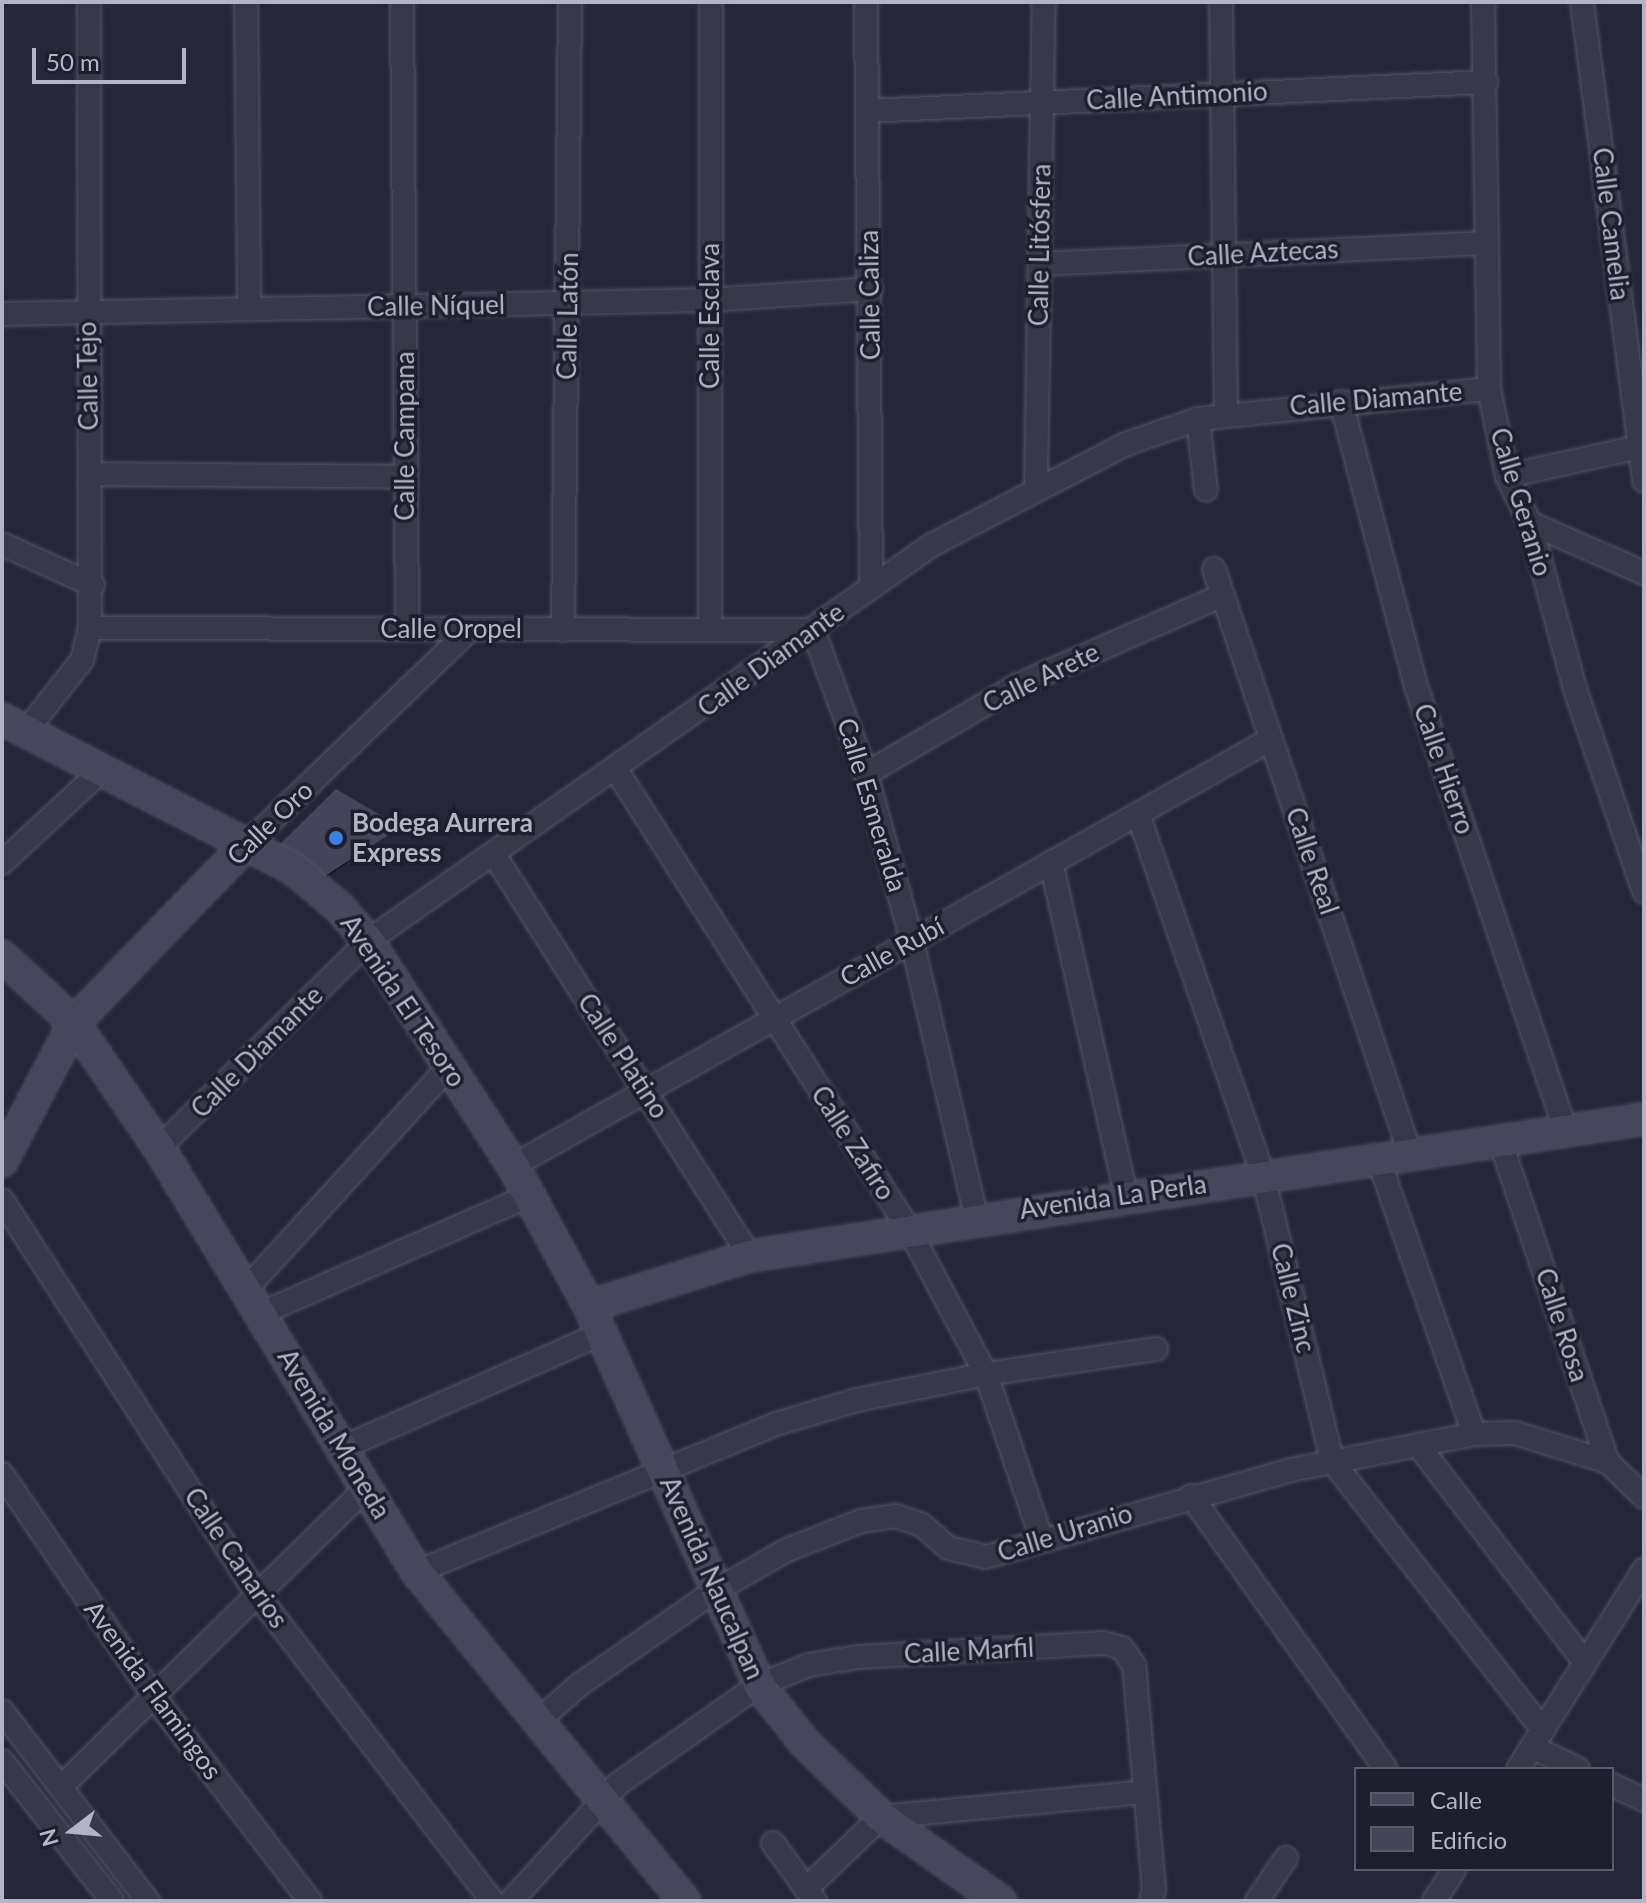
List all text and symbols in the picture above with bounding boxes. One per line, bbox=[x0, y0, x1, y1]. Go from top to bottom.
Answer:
scale bar bbox=[36, 32, 190, 82]
text: 50 m bbox=[46, 47, 100, 76]
street label: Calle Antimonio bbox=[1085, 76, 1269, 116]
street label: Calle Camelia bbox=[1586, 146, 1636, 302]
street label: Calle Litósfera bbox=[1023, 164, 1057, 326]
street label: Calle Caliza bbox=[853, 230, 887, 360]
street label: Calle Aztecas bbox=[1186, 233, 1340, 273]
street label: Calle Esclava bbox=[694, 243, 726, 389]
street label: Calle Latón bbox=[551, 252, 585, 380]
street label: Calle Níquel bbox=[367, 289, 505, 323]
street label: Calle Tejo bbox=[71, 321, 105, 431]
street label: Calle Campana bbox=[389, 351, 421, 521]
street label: Calle Diamante bbox=[1288, 376, 1464, 422]
street label: Calle Geranio bbox=[1484, 424, 1558, 580]
street label: Calle Diamante bbox=[692, 596, 850, 724]
street label: Calle Oropel bbox=[380, 613, 522, 645]
street label: Calle Arete bbox=[978, 636, 1104, 720]
street label: Calle Hierro bbox=[1407, 700, 1481, 838]
street label: Calle Esmeralda bbox=[831, 714, 913, 896]
street label: Calle Oro bbox=[221, 775, 319, 871]
street label: Calle Real bbox=[1279, 803, 1345, 919]
place label: Bodega Aurrera Express bbox=[352, 807, 534, 868]
marker: Bodega Aurrera Express bbox=[327, 829, 345, 847]
street label: Avenida El Tesoro bbox=[334, 909, 472, 1093]
street label: Calle Rubí bbox=[835, 911, 949, 993]
street label: Calle Diamante bbox=[185, 980, 329, 1124]
street label: Calle Platino bbox=[571, 988, 675, 1124]
street label: Calle Zafiro bbox=[805, 1080, 901, 1206]
street label: Avenida La Perla bbox=[1018, 1168, 1208, 1226]
street label: Calle Zinc bbox=[1264, 1240, 1322, 1356]
street label: Calle Rosa bbox=[1529, 1264, 1595, 1386]
street label: Avenida Moneda bbox=[271, 1343, 397, 1525]
street label: Avenida Naucalpan bbox=[653, 1472, 771, 1684]
street label: Calle Canarios bbox=[178, 1482, 294, 1634]
street label: Calle Uranio bbox=[994, 1498, 1136, 1568]
street label: Avenida Flamingos bbox=[78, 1595, 228, 1785]
street label: Calle Marfil bbox=[903, 1632, 1035, 1670]
legend bbox=[1354, 1767, 1614, 1871]
text: Calle bbox=[1430, 1785, 1482, 1814]
north arrow bbox=[32, 1791, 112, 1871]
text: Edificio bbox=[1430, 1825, 1507, 1854]
text: N bbox=[33, 1826, 64, 1850]

